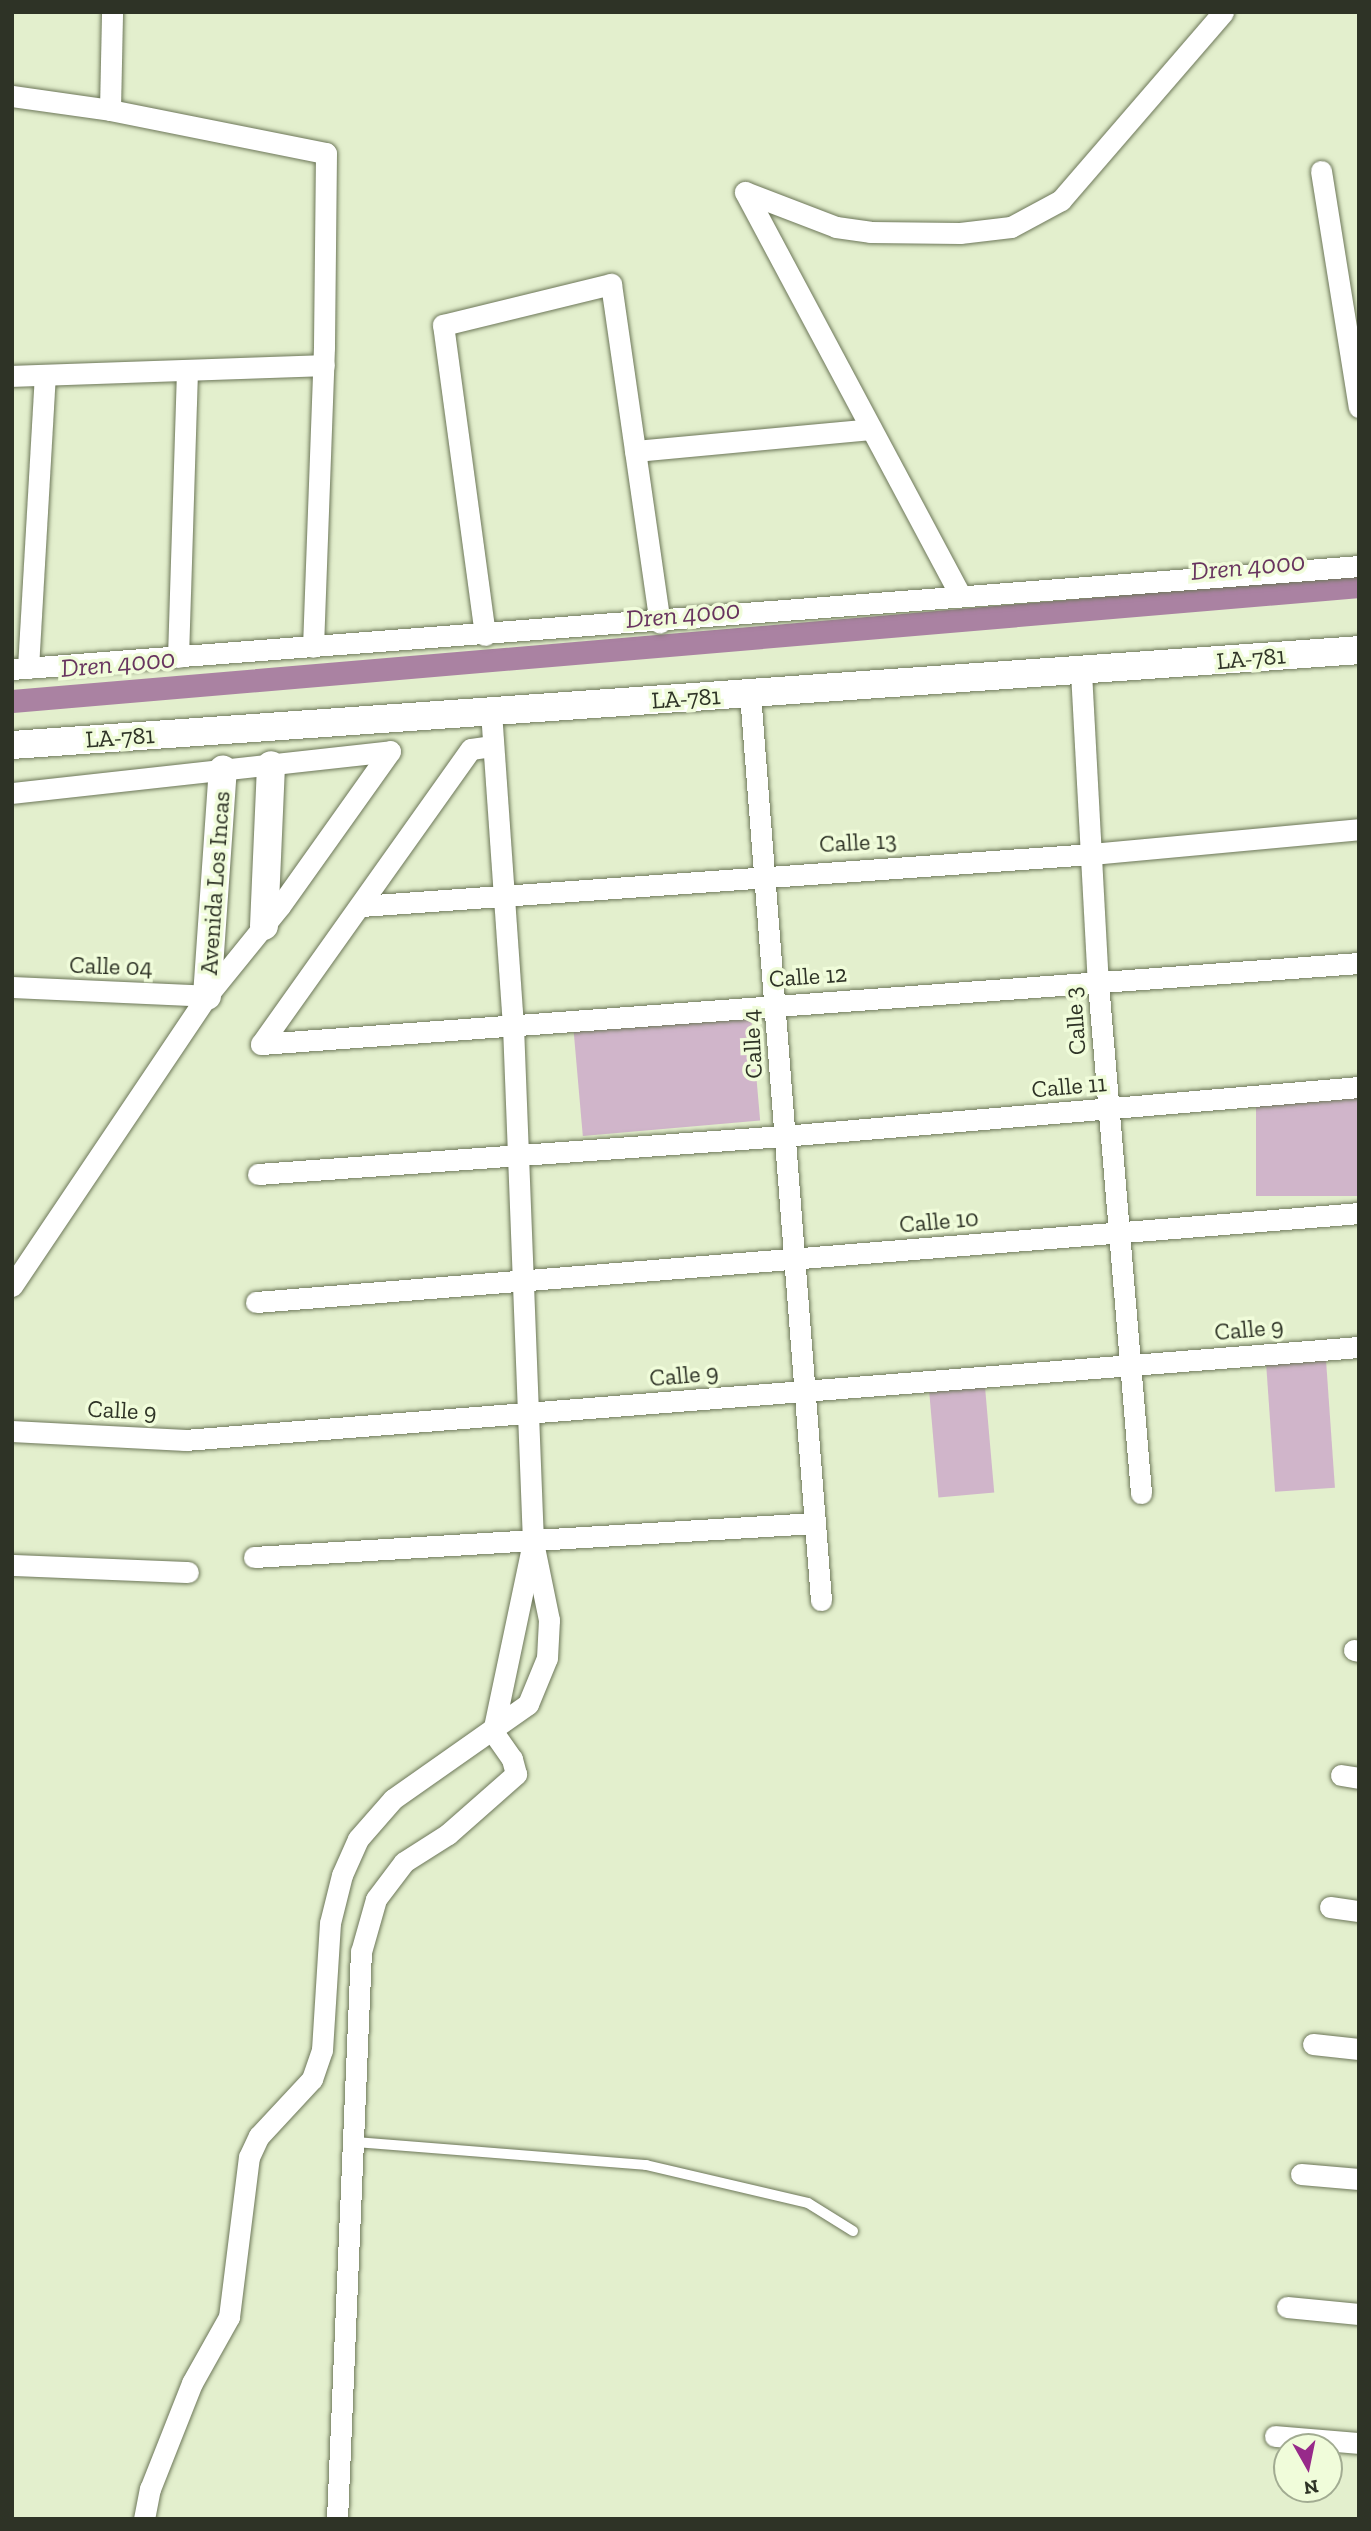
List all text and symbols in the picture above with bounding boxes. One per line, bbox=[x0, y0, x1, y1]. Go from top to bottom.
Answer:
water label: Dren 4000 bbox=[1189, 546, 1307, 588]
water label: Dren 4000 bbox=[624, 594, 742, 636]
street label: LA-781 bbox=[1215, 641, 1287, 675]
water label: Dren 4000 bbox=[59, 643, 177, 685]
street label: LA-781 bbox=[650, 681, 722, 715]
street label: LA-781 bbox=[84, 720, 156, 754]
street label: Avenida Los Incas bbox=[194, 790, 236, 976]
street label: Calle 13 bbox=[819, 826, 897, 858]
street label: Calle 04 bbox=[69, 950, 153, 982]
street label: Calle 12 bbox=[768, 959, 848, 993]
street label: Calle 3 bbox=[1058, 986, 1092, 1056]
street label: Calle 4 bbox=[736, 1009, 768, 1079]
street label: Calle 11 bbox=[1030, 1068, 1108, 1104]
street label: Calle 10 bbox=[898, 1203, 980, 1239]
street label: Calle 9 bbox=[1213, 1312, 1285, 1346]
street label: Calle 9 bbox=[648, 1358, 720, 1392]
street label: Calle 9 bbox=[87, 1394, 157, 1426]
north arrow bbox=[1273, 2433, 1343, 2503]
text: N bbox=[1302, 2475, 1320, 2500]

